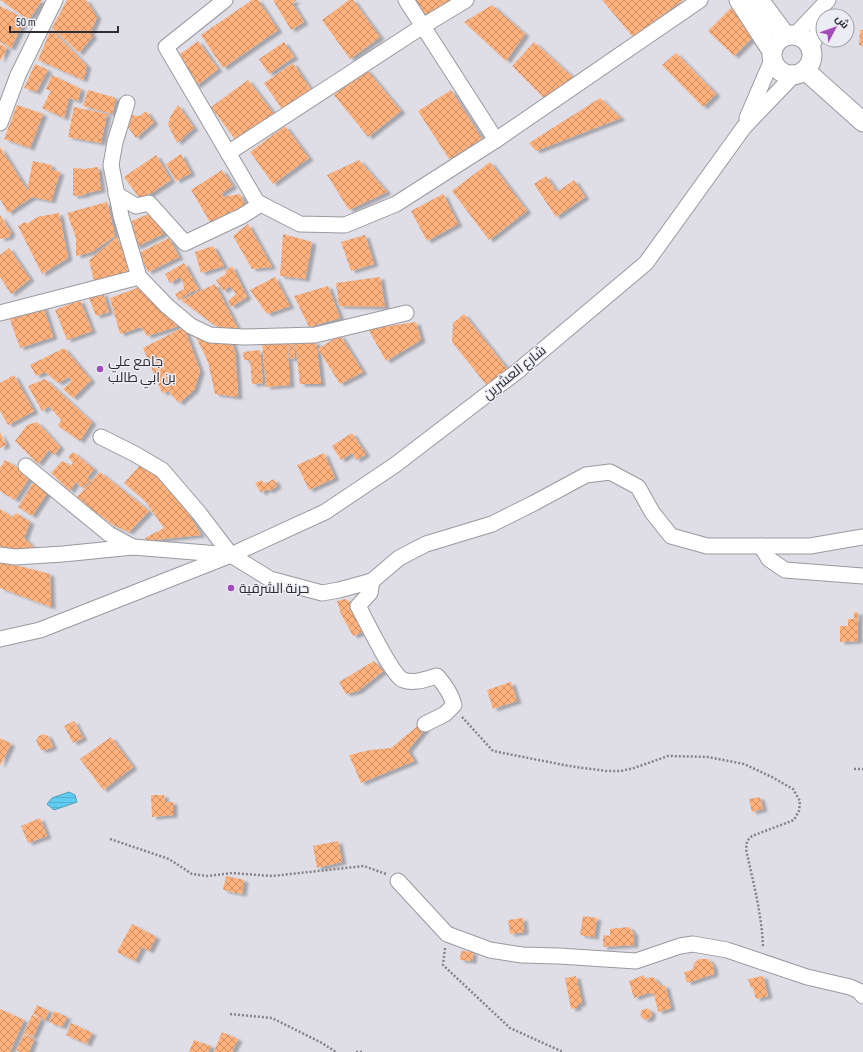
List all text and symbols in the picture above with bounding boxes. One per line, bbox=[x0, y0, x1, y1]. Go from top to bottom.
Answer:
scale bar bbox=[10, 8, 118, 34]
north arrow bbox=[815, 8, 855, 48]
text: ش bbox=[833, 12, 852, 31]
text: 50 m bbox=[16, 15, 36, 30]
street label: شارع العشرين bbox=[479, 342, 549, 403]
place label: جامع علي بن ابي طالب bbox=[108, 353, 176, 389]
marker: جامع علي بن ابي طالب bbox=[95, 364, 105, 374]
place label: حرنة الشرقية bbox=[239, 580, 309, 597]
marker: حرنة الشرقية bbox=[226, 583, 236, 593]

